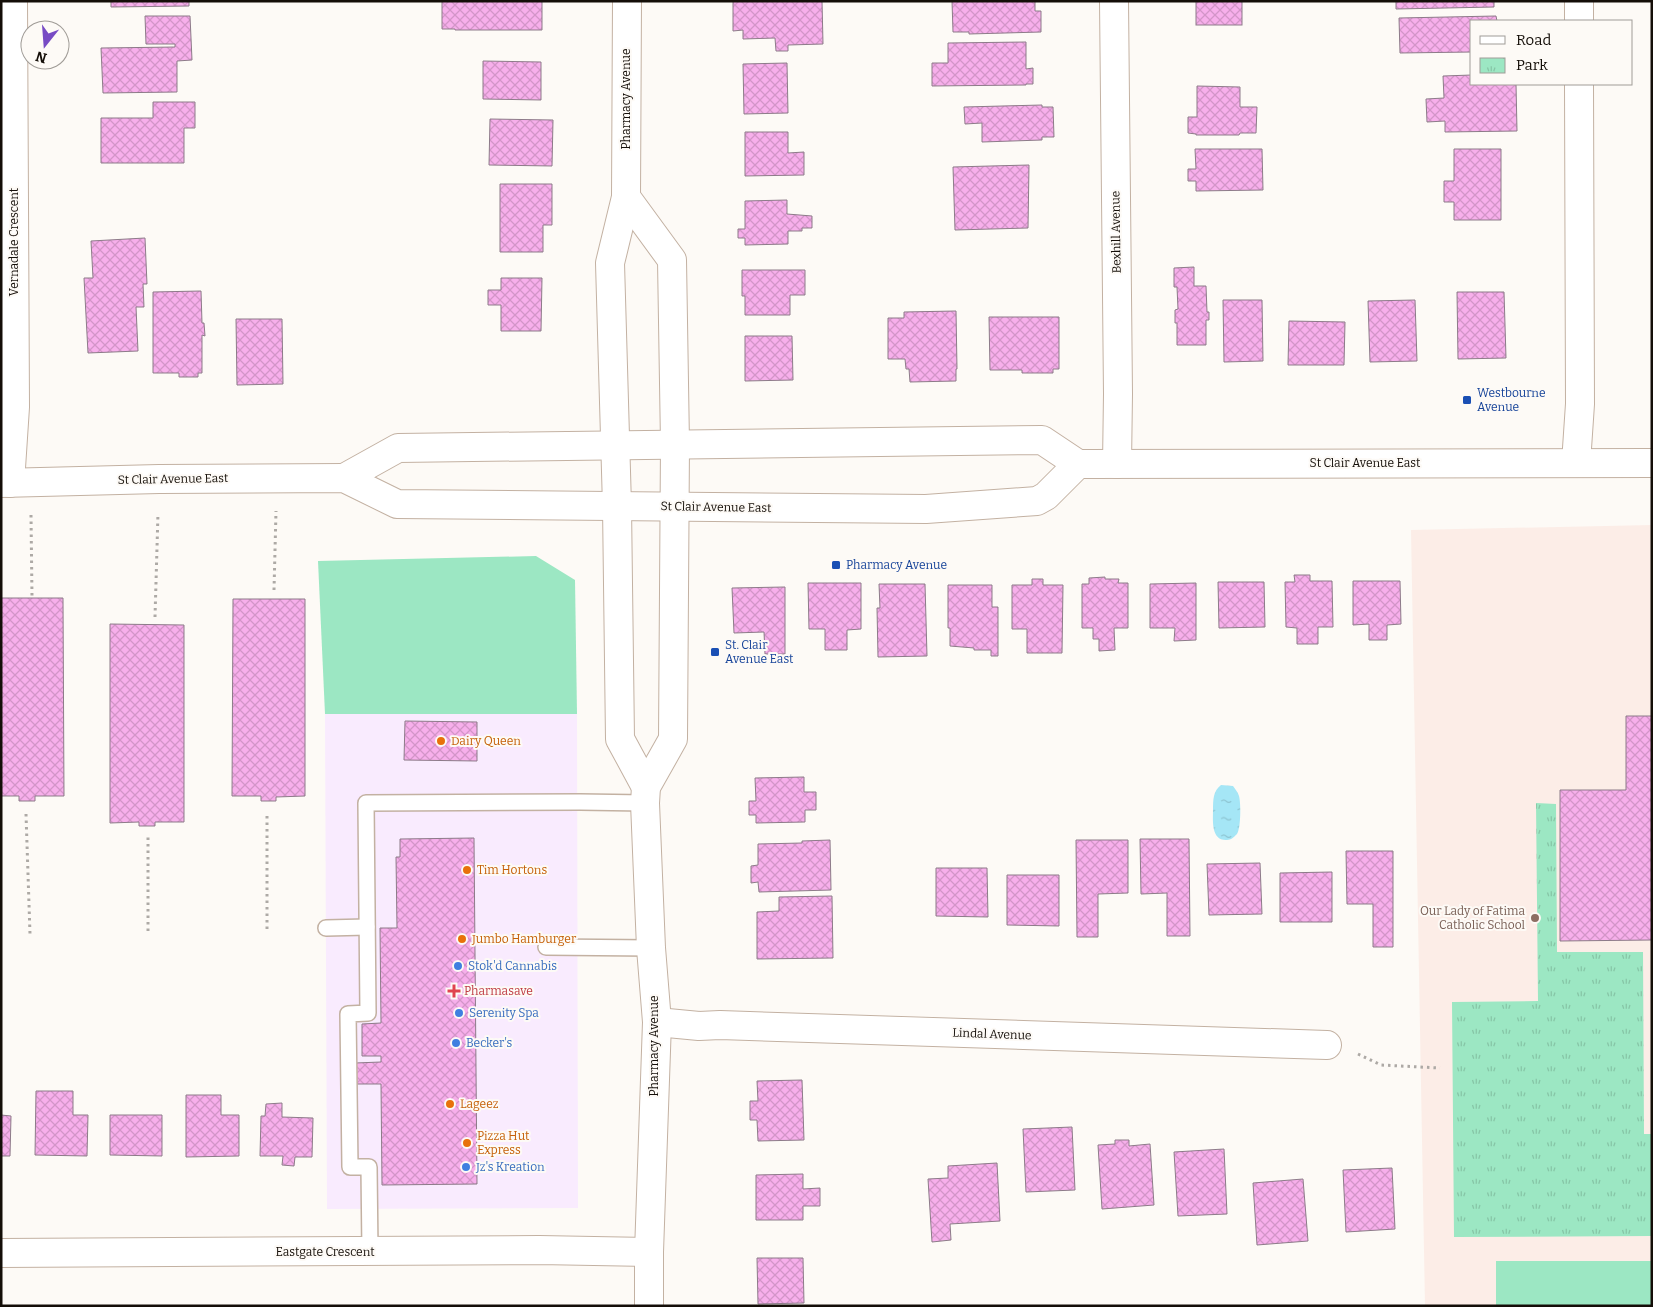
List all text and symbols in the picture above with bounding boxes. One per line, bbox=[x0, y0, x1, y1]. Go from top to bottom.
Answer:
north arrow bbox=[20, 20, 70, 70]
legend bbox=[1470, 20, 1633, 85]
text: Road bbox=[1516, 31, 1551, 49]
text: N bbox=[34, 47, 49, 67]
street label: Pharmacy Avenue bbox=[619, 48, 633, 150]
text: Park bbox=[1516, 56, 1548, 74]
street label: Vernadale Crescent bbox=[7, 187, 21, 296]
street label: Bexhill Avenue bbox=[1108, 191, 1124, 273]
place label: Westbourne Avenue bbox=[1477, 386, 1546, 414]
marker: Westbourne Avenue bbox=[1461, 394, 1473, 406]
street label: St Clair Avenue East bbox=[1310, 456, 1421, 470]
street label: St Clair Avenue East bbox=[117, 471, 229, 487]
street label: St Clair Avenue East bbox=[660, 499, 772, 515]
place label: Pharmacy Avenue bbox=[846, 558, 947, 572]
marker: Pharmacy Avenue bbox=[830, 559, 842, 571]
place label: St. Clair Avenue East bbox=[725, 638, 794, 666]
marker: St. Clair Avenue East bbox=[709, 646, 721, 658]
place label: Dairy Queen bbox=[451, 734, 521, 748]
marker: Dairy Queen bbox=[435, 735, 447, 747]
place label: Tim Hortons bbox=[477, 863, 547, 877]
marker: Tim Hortons bbox=[461, 864, 473, 876]
place label: Our Lady of Fatima Catholic School bbox=[1420, 904, 1526, 932]
marker: Our Lady of Fatima Catholic School bbox=[1529, 912, 1541, 924]
place label: Jumbo Hamburger bbox=[471, 932, 577, 946]
marker: Jumbo Hamburger bbox=[456, 933, 468, 945]
place label: Stok'd Cannabis bbox=[468, 959, 557, 973]
marker: Stok'd Cannabis bbox=[452, 960, 464, 972]
place label: Pharmasave bbox=[464, 984, 533, 998]
marker: Pharmasave bbox=[448, 985, 460, 997]
street label: Pharmacy Avenue bbox=[647, 995, 661, 1097]
place label: Serenity Spa bbox=[469, 1006, 539, 1020]
marker: Serenity Spa bbox=[453, 1007, 465, 1019]
street label: Lindal Avenue bbox=[952, 1026, 1032, 1042]
place label: Becker's bbox=[466, 1036, 513, 1050]
marker: Becker's bbox=[450, 1037, 462, 1049]
place label: Lageez bbox=[460, 1097, 499, 1111]
marker: Lageez bbox=[444, 1098, 456, 1110]
place label: Pizza Hut Express bbox=[477, 1129, 530, 1157]
marker: Pizza Hut Express bbox=[461, 1137, 473, 1149]
place label: Jz's Kreation bbox=[475, 1160, 545, 1174]
marker: Jz's Kreation bbox=[460, 1161, 472, 1173]
street label: Eastgate Crescent bbox=[275, 1245, 375, 1259]

